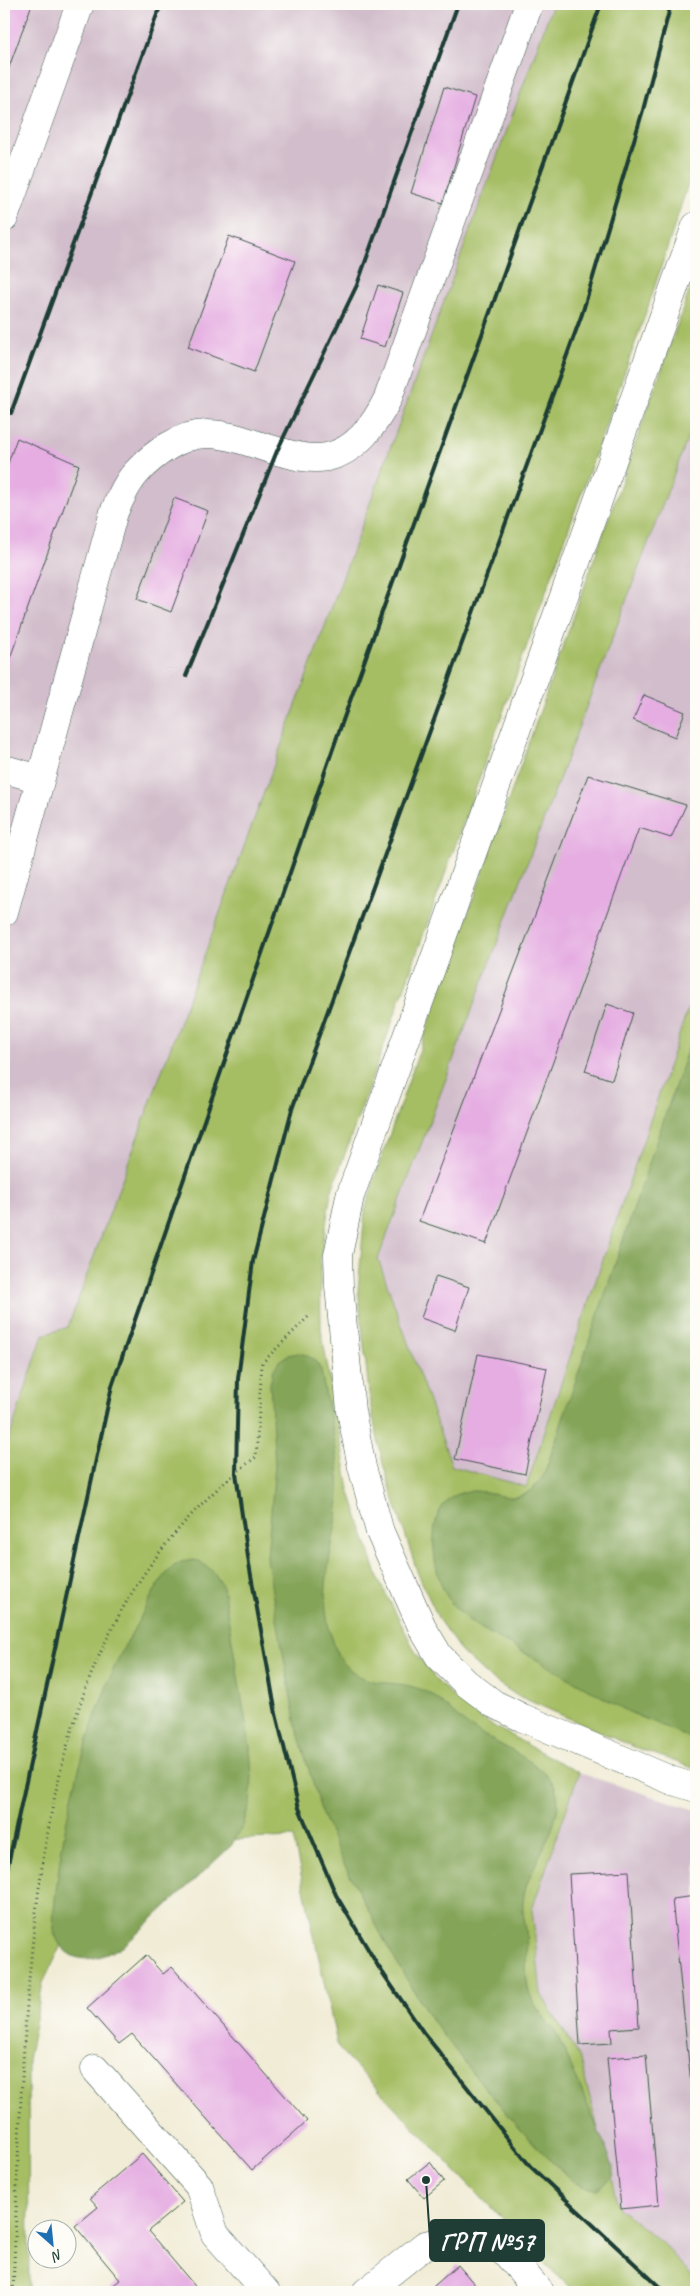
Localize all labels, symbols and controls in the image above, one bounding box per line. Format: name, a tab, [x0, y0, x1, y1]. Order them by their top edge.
north arrow	[28, 2218, 78, 2268]
callout: ГРП №57	[430, 2220, 544, 2261]
text: ГРП №57	[440, 2225, 536, 2258]
text: N	[48, 2246, 65, 2266]

